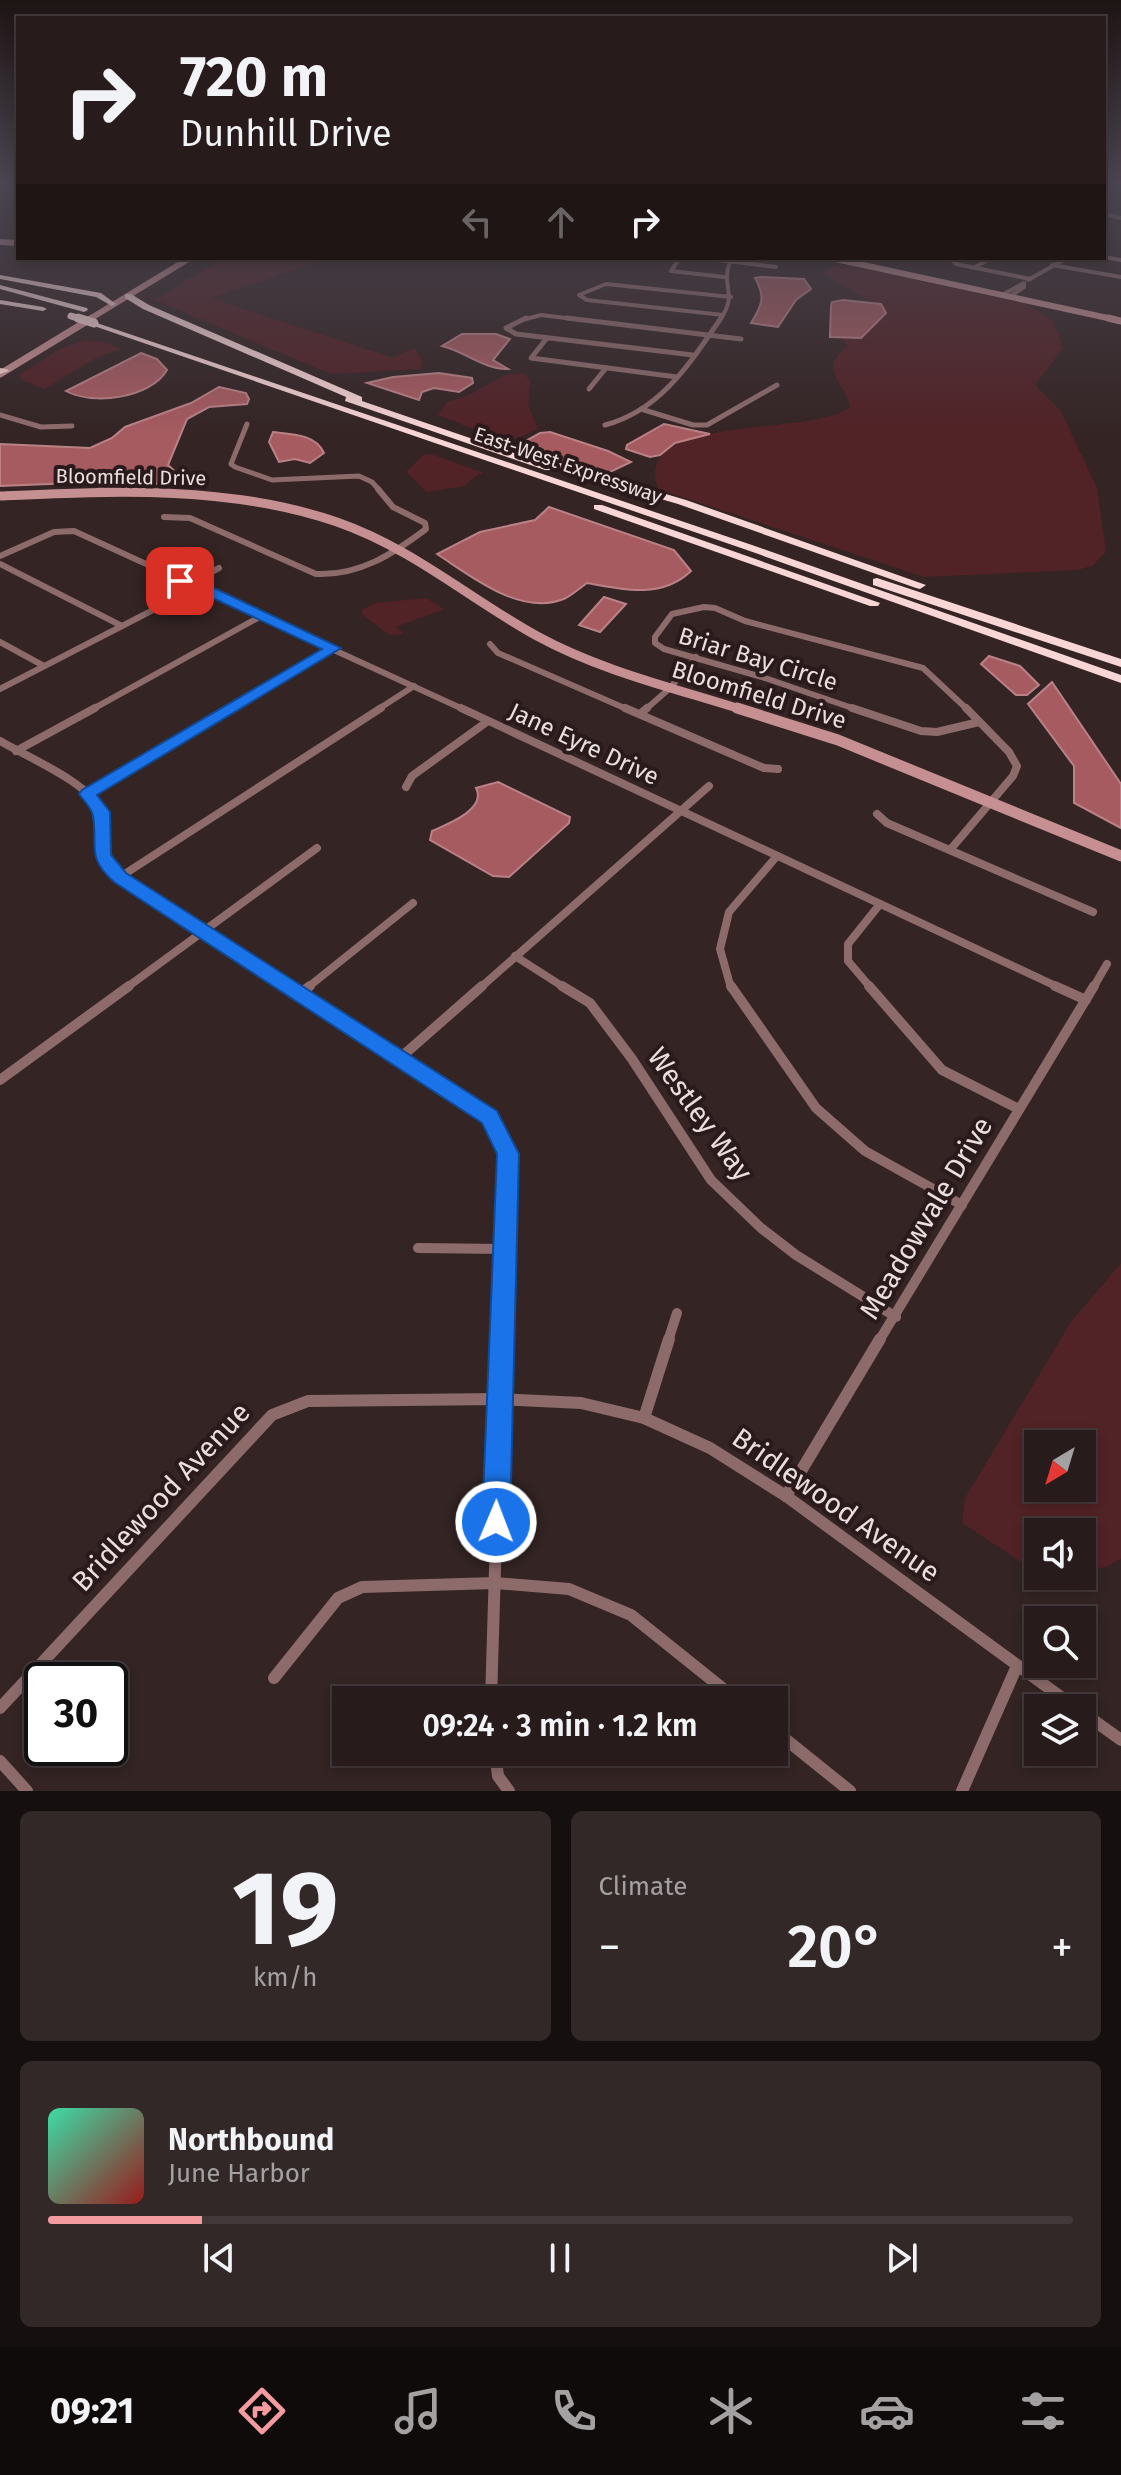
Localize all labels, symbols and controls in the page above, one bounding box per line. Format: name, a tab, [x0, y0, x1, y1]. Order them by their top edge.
text: 720 m	[180, 44, 328, 111]
icon: right	[48, 48, 152, 152]
text: Dunhill Drive	[180, 112, 392, 156]
icon: left	[455, 200, 499, 244]
icon: ahead	[539, 200, 583, 244]
icon: right	[623, 200, 667, 244]
street label: East-West Expressway	[471, 422, 665, 508]
street label: Bloomfield Drive	[55, 464, 207, 490]
pin	[146, 547, 214, 615]
icon: arrive	[158, 559, 202, 603]
street label: Briar Bay Circle	[675, 621, 841, 697]
street label: Bloomfield Drive	[668, 655, 850, 735]
street label: Jane Eyre Drive	[505, 697, 663, 791]
street label: Westley Way	[641, 1041, 759, 1187]
street label: Meadowvale Drive	[853, 1111, 999, 1325]
street label: Bridlewood Avenue	[65, 1396, 257, 1598]
street label: Bridlewood Avenue	[726, 1421, 946, 1589]
north arrow	[1024, 1430, 1096, 1502]
map controls	[1024, 1430, 1096, 1766]
position arrow	[454, 1480, 538, 1564]
button: sound	[1024, 1518, 1096, 1590]
button: search	[1024, 1606, 1096, 1678]
speed limit sign: 30	[24, 1662, 128, 1766]
button: layers	[1024, 1694, 1096, 1766]
text: 09:24 · 3 min · 1.2 km	[422, 1708, 698, 1744]
text: 19	[232, 1847, 339, 1972]
text: Climate	[599, 1871, 687, 1902]
text: 20°	[787, 1911, 884, 1983]
text: −	[599, 1921, 621, 1974]
text: +	[1051, 1921, 1073, 1974]
text: km/h	[253, 1962, 317, 1993]
text: Northbound	[168, 2122, 334, 2158]
text: June Harbor	[168, 2158, 310, 2189]
icon: previous	[197, 2236, 241, 2280]
icon: pause	[538, 2236, 582, 2280]
icon: next	[880, 2236, 924, 2280]
icon: directions	[234, 2383, 290, 2439]
icon: music	[390, 2383, 446, 2439]
icon: phone	[546, 2383, 602, 2439]
icon: climate	[703, 2383, 759, 2439]
icon: car	[859, 2383, 915, 2439]
icon: filters	[1015, 2383, 1071, 2439]
text: 09:21	[50, 2389, 134, 2433]

